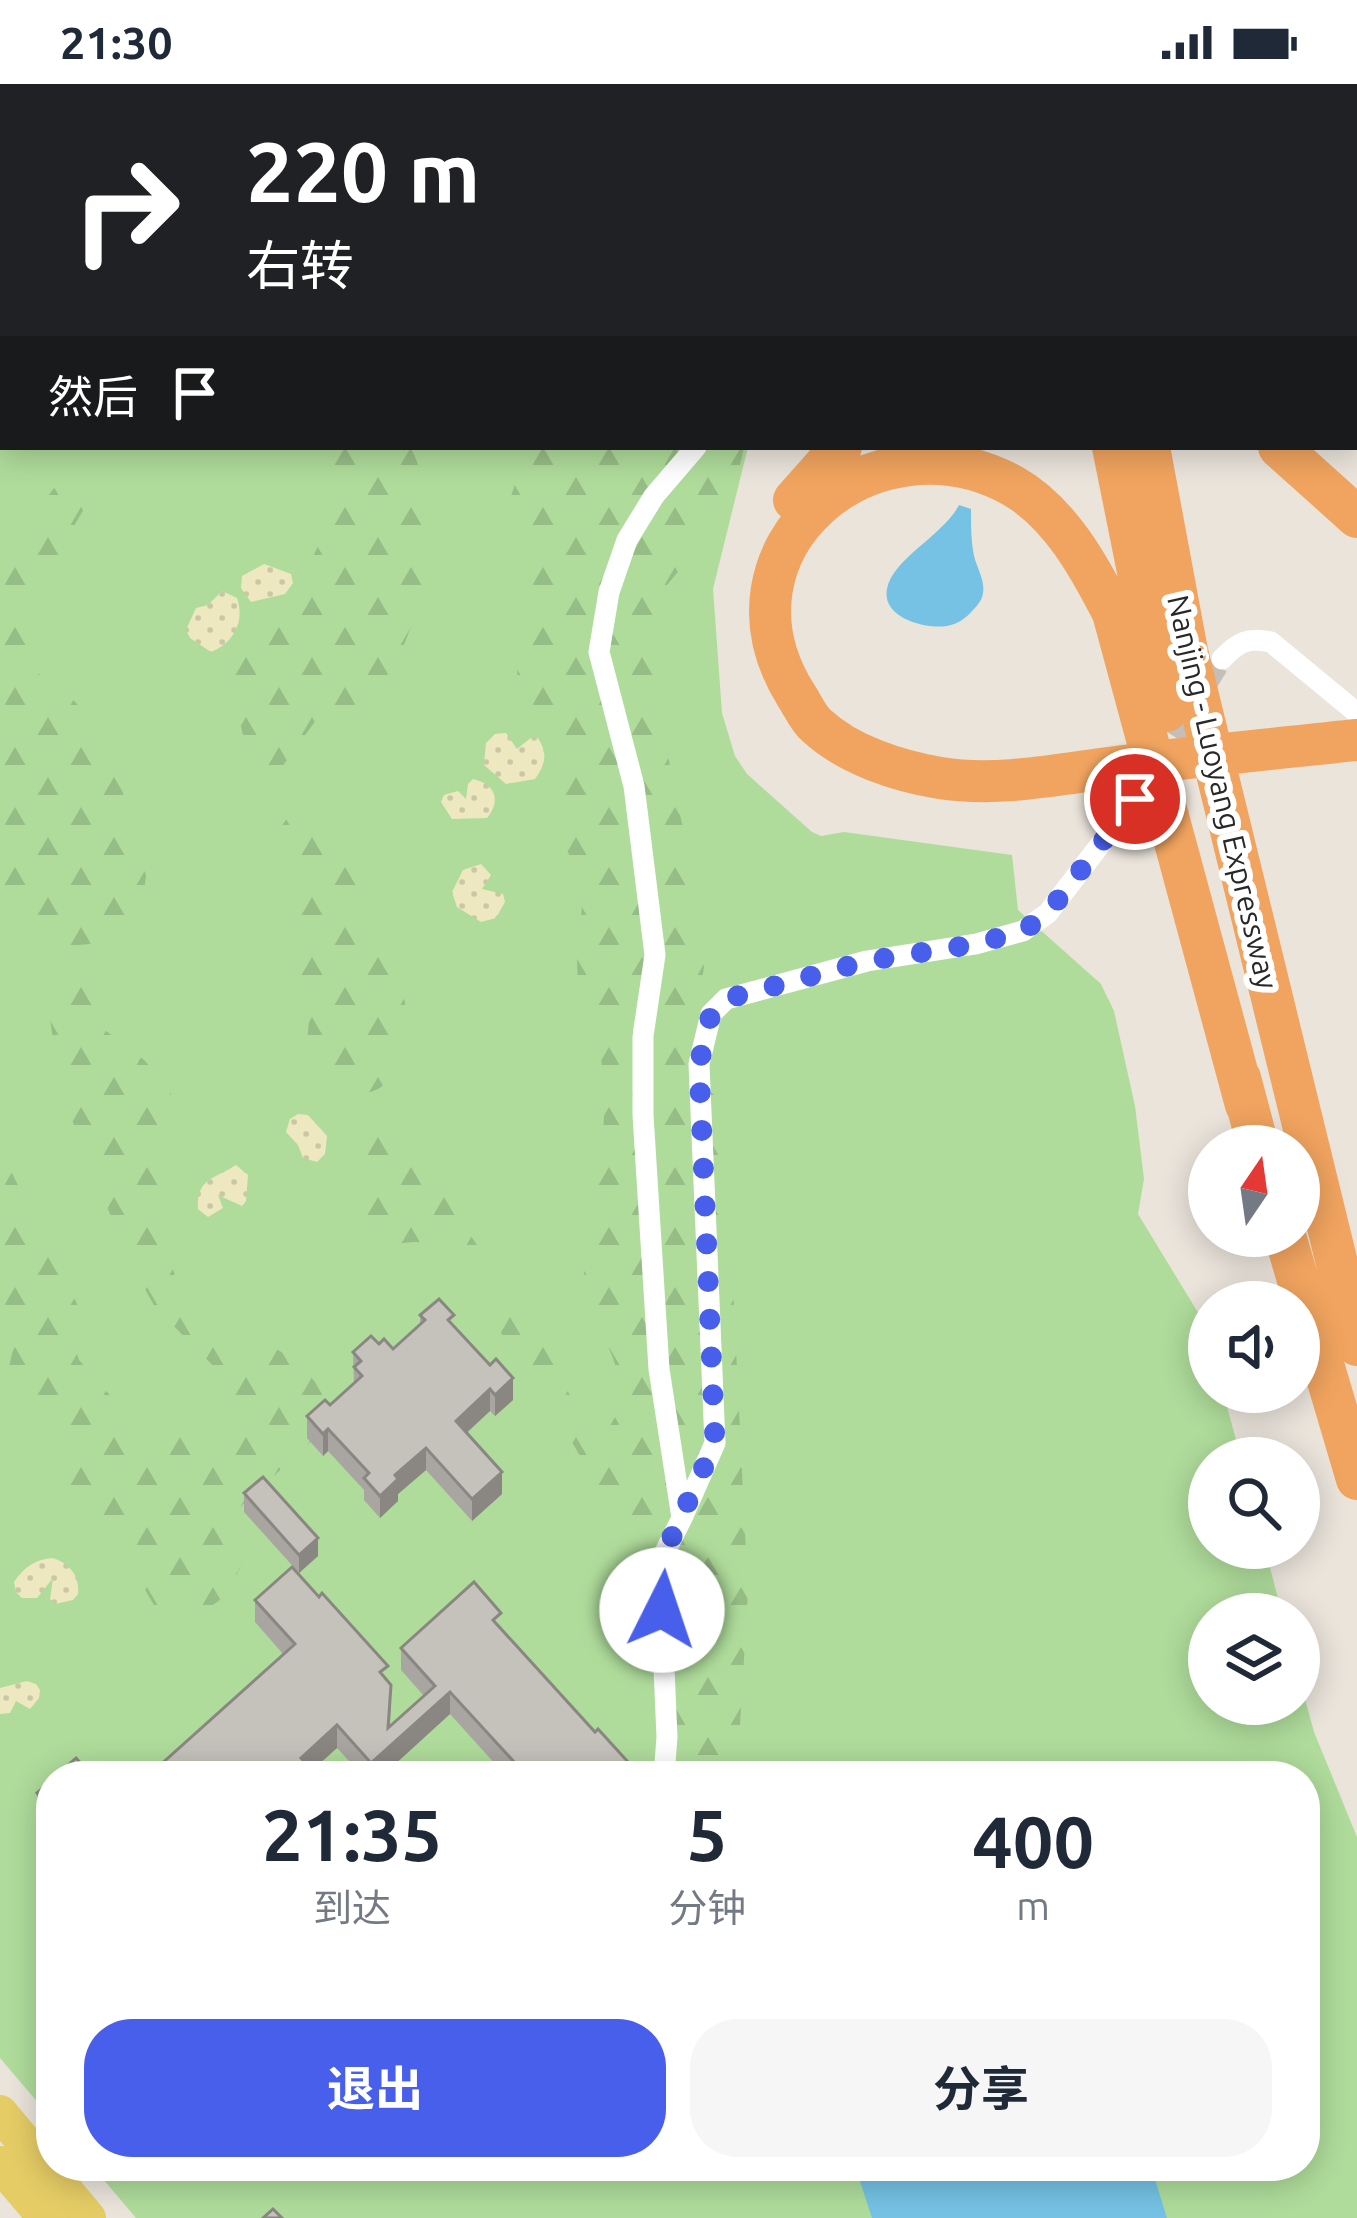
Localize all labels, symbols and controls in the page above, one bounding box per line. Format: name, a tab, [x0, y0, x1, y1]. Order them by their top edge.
text: 21:30	[60, 17, 173, 68]
text: 220 m	[246, 124, 480, 218]
icon: right	[48, 132, 204, 288]
text: 右转	[246, 235, 354, 295]
icon: arrive	[162, 360, 228, 426]
text: 然后	[48, 371, 138, 422]
street label: Nanjing - Luoyang Expressway	[1161, 592, 1285, 992]
pin	[1084, 748, 1186, 850]
icon: arrive	[1102, 766, 1168, 832]
north arrow	[1188, 1125, 1320, 1257]
map controls	[1188, 1125, 1320, 1725]
button: sound	[1188, 1281, 1320, 1413]
button: search	[1188, 1437, 1320, 1569]
position arrow	[599, 1547, 725, 1673]
button: layers	[1188, 1593, 1320, 1725]
text: 21:35	[262, 1794, 442, 1875]
text: 5	[687, 1794, 727, 1875]
text: 400	[972, 1801, 1094, 1882]
text: m	[1016, 1884, 1050, 1927]
text: 到达	[313, 1886, 391, 1929]
text: 分钟	[668, 1886, 746, 1929]
button: 退出	[84, 2019, 666, 2157]
button: 分享	[690, 2019, 1272, 2157]

